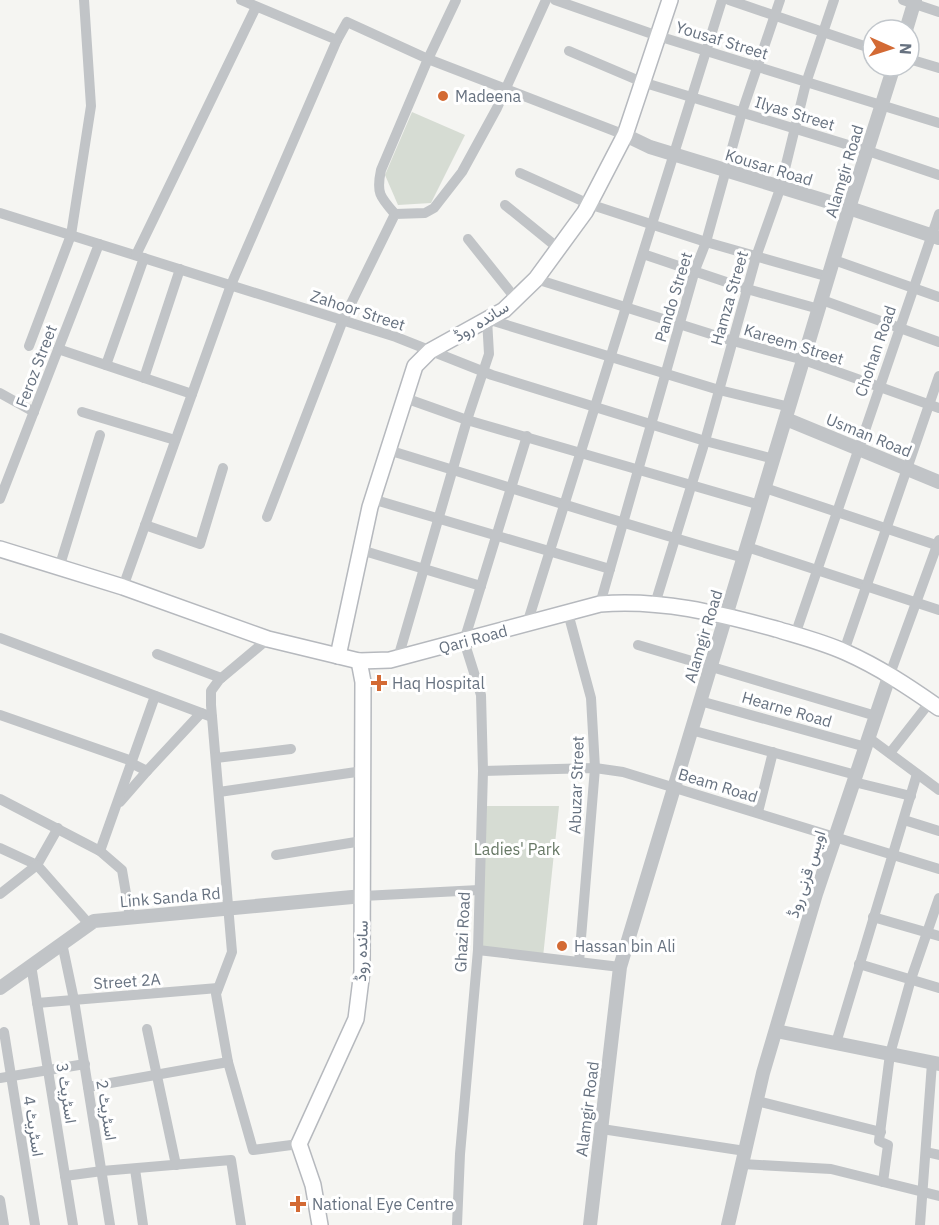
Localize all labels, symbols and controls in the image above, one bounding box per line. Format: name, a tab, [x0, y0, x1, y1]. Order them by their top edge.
street label: Yousaf Street	[673, 16, 771, 64]
north arrow	[861, 18, 921, 78]
text: N	[896, 42, 916, 55]
place label: Madeena	[455, 86, 521, 106]
marker: Madeena	[436, 89, 450, 103]
street label: Ilyas Street	[753, 91, 837, 135]
street label: Alamgir Road	[820, 122, 868, 220]
street label: Kousar Road	[723, 144, 815, 190]
street label: Hamza Street	[706, 248, 752, 348]
street label: Pando Street	[650, 250, 696, 344]
street label: Zahoor Street	[308, 285, 408, 335]
street label: ساندہ روڈ	[450, 296, 513, 347]
street label: Chohan Road	[850, 303, 900, 399]
street label: Kareem Street	[742, 319, 846, 369]
street label: Feroz Street	[11, 322, 61, 410]
street label: Usman Road	[823, 409, 915, 461]
street label: Alamgir Road	[679, 587, 727, 685]
street label: Qari Road	[436, 620, 510, 658]
place label: Haq Hospital	[392, 673, 485, 693]
marker: Haq Hospital	[370, 674, 388, 692]
street label: Hearne Road	[740, 687, 834, 731]
street label: Abuzar Street	[564, 736, 588, 834]
street label: Beam Road	[676, 763, 760, 807]
street label: اویس قرنی روڈ	[783, 828, 830, 920]
park label: Ladies' Park	[474, 839, 561, 859]
street label: Link Sanda Rd	[119, 883, 221, 911]
street label: Ghazi Road	[450, 891, 474, 973]
street label: ساندہ روڈ	[350, 920, 373, 982]
place label: Hassan bin Ali	[574, 936, 676, 956]
marker: Hassan bin Ali	[555, 939, 569, 953]
street label: Street 2A	[93, 969, 161, 993]
street label: Alamgir Road	[571, 1060, 603, 1158]
street label: اسٹریٹ 3	[51, 1061, 82, 1125]
street label: اسٹریٹ 2	[91, 1078, 122, 1142]
street label: اسٹریٹ 4	[18, 1094, 49, 1158]
place label: National Eye Centre	[312, 1194, 454, 1214]
marker: National Eye Centre	[289, 1195, 307, 1213]

